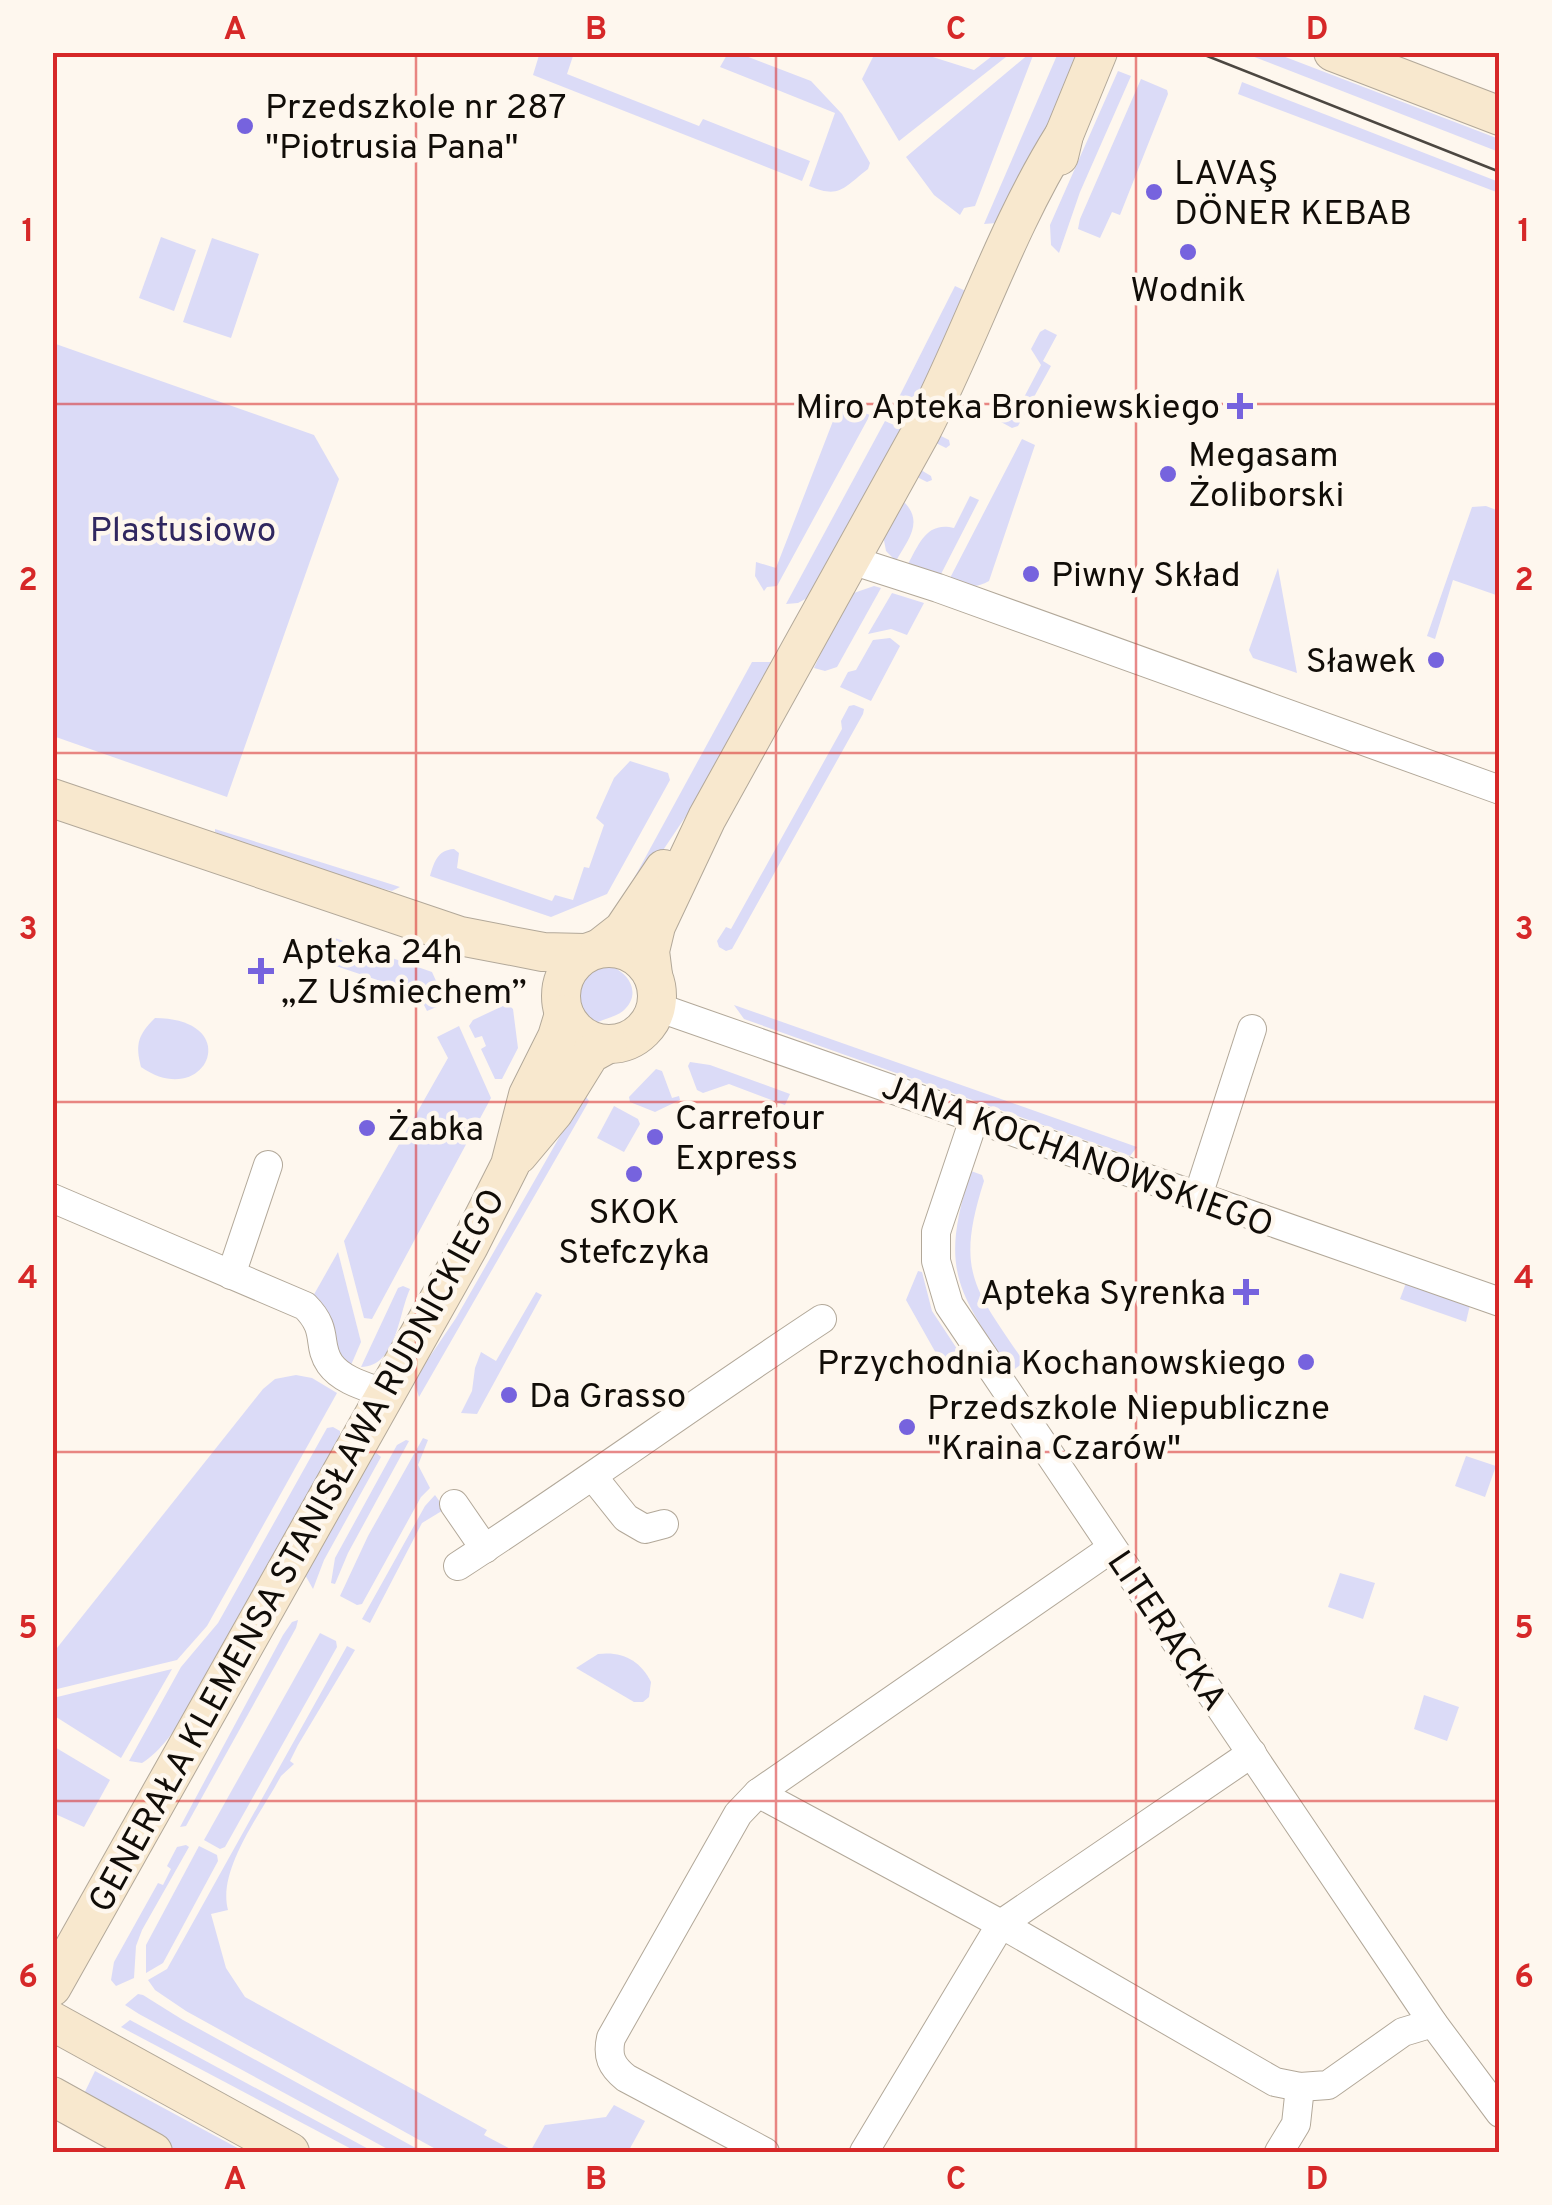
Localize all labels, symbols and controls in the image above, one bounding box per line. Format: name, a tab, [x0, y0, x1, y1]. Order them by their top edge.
text: A	[224, 11, 246, 51]
text: B	[585, 11, 607, 51]
text: C	[946, 11, 966, 51]
text: D	[1306, 11, 1328, 51]
place label: Przedszkole nr 287 "Piotrusia Pana"	[265, 87, 567, 171]
marker: Przedszkole nr 287 "Piotrusia Pana"	[234, 115, 256, 137]
place label: LAVAŞ DÖNER KEBAB	[1174, 153, 1412, 237]
marker: LAVAŞ DÖNER KEBAB	[1143, 181, 1165, 203]
text: 1	[22, 213, 34, 253]
text: 1	[1518, 213, 1530, 253]
marker: Wodnik	[1177, 241, 1199, 263]
place label: Wodnik	[1130, 270, 1246, 314]
place label: Miro Apteka Broniewskiego	[795, 387, 1220, 431]
marker: Miro Apteka Broniewskiego	[1229, 395, 1251, 417]
place label: Megasam Żoliborski	[1188, 435, 1344, 519]
marker: Megasam Żoliborski	[1157, 463, 1179, 485]
park label: Plastusiowo	[90, 510, 276, 554]
place label: Piwny Skład	[1051, 555, 1241, 599]
text: 2	[18, 562, 38, 602]
text: 2	[1514, 562, 1534, 602]
marker: Piwny Skład	[1020, 563, 1042, 585]
place label: Sławek	[1306, 641, 1416, 685]
marker: Sławek	[1425, 649, 1447, 671]
text: 3	[18, 911, 38, 951]
text: 3	[1514, 911, 1534, 951]
place label: Apteka 24h „Z Uśmiechem”	[281, 932, 527, 1016]
marker: Apteka 24h „Z Uśmiechem”	[250, 960, 272, 982]
street label: JANA KOCHANOWSKIEGO	[875, 1066, 1279, 1249]
place label: Carrefour Express	[675, 1098, 825, 1182]
place label: Żabka	[387, 1109, 484, 1153]
marker: Żabka	[356, 1117, 378, 1139]
marker: Carrefour Express	[644, 1126, 666, 1148]
marker: SKOK Stefczyka	[623, 1163, 645, 1185]
street label: GENERAŁA KLEMENSA STANISŁAWA RUDNICKIEGO	[80, 1182, 517, 1921]
place label: SKOK Stefczyka	[558, 1192, 710, 1276]
text: 4	[18, 1260, 38, 1300]
text: 4	[1514, 1260, 1534, 1300]
place label: Apteka Syrenka	[980, 1273, 1226, 1317]
marker: Apteka Syrenka	[1235, 1281, 1257, 1303]
place label: Przychodnia Kochanowskiego	[817, 1343, 1286, 1387]
marker: Przychodnia Kochanowskiego	[1295, 1351, 1317, 1373]
place label: Da Grasso	[529, 1376, 686, 1420]
marker: Da Grasso	[498, 1384, 520, 1406]
place label: Przedszkole Niepubliczne "Kraina Czarów"	[927, 1388, 1330, 1472]
marker: Przedszkole Niepubliczne "Kraina Czarów"	[896, 1416, 918, 1438]
street label: LITERACKA	[1096, 1543, 1235, 1720]
text: 5	[18, 1610, 38, 1650]
text: 5	[1514, 1610, 1534, 1650]
text: 6	[18, 1959, 38, 1999]
text: 6	[1514, 1959, 1534, 1999]
text: A	[224, 2161, 246, 2201]
text: B	[585, 2161, 607, 2201]
text: C	[946, 2161, 966, 2201]
text: D	[1306, 2161, 1328, 2201]

